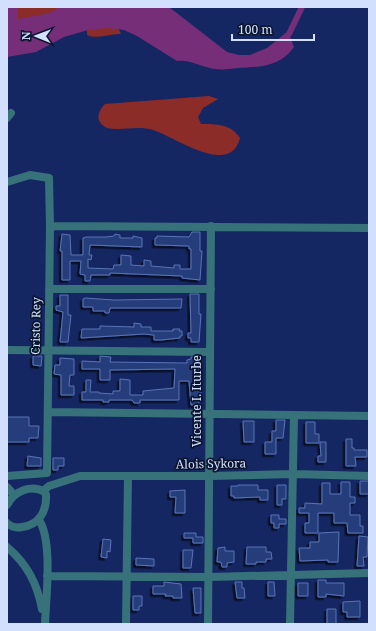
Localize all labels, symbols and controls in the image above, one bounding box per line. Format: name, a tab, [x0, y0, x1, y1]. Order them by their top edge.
north arrow	[16, 16, 56, 56]
scale bar	[232, 16, 314, 42]
text: 100 m	[238, 21, 273, 38]
text: N	[18, 31, 33, 40]
street label: Cristo Rey	[26, 297, 45, 355]
street label: Vicente I. Iturbe	[188, 355, 205, 447]
street label: Alois Sykora	[176, 454, 247, 473]

